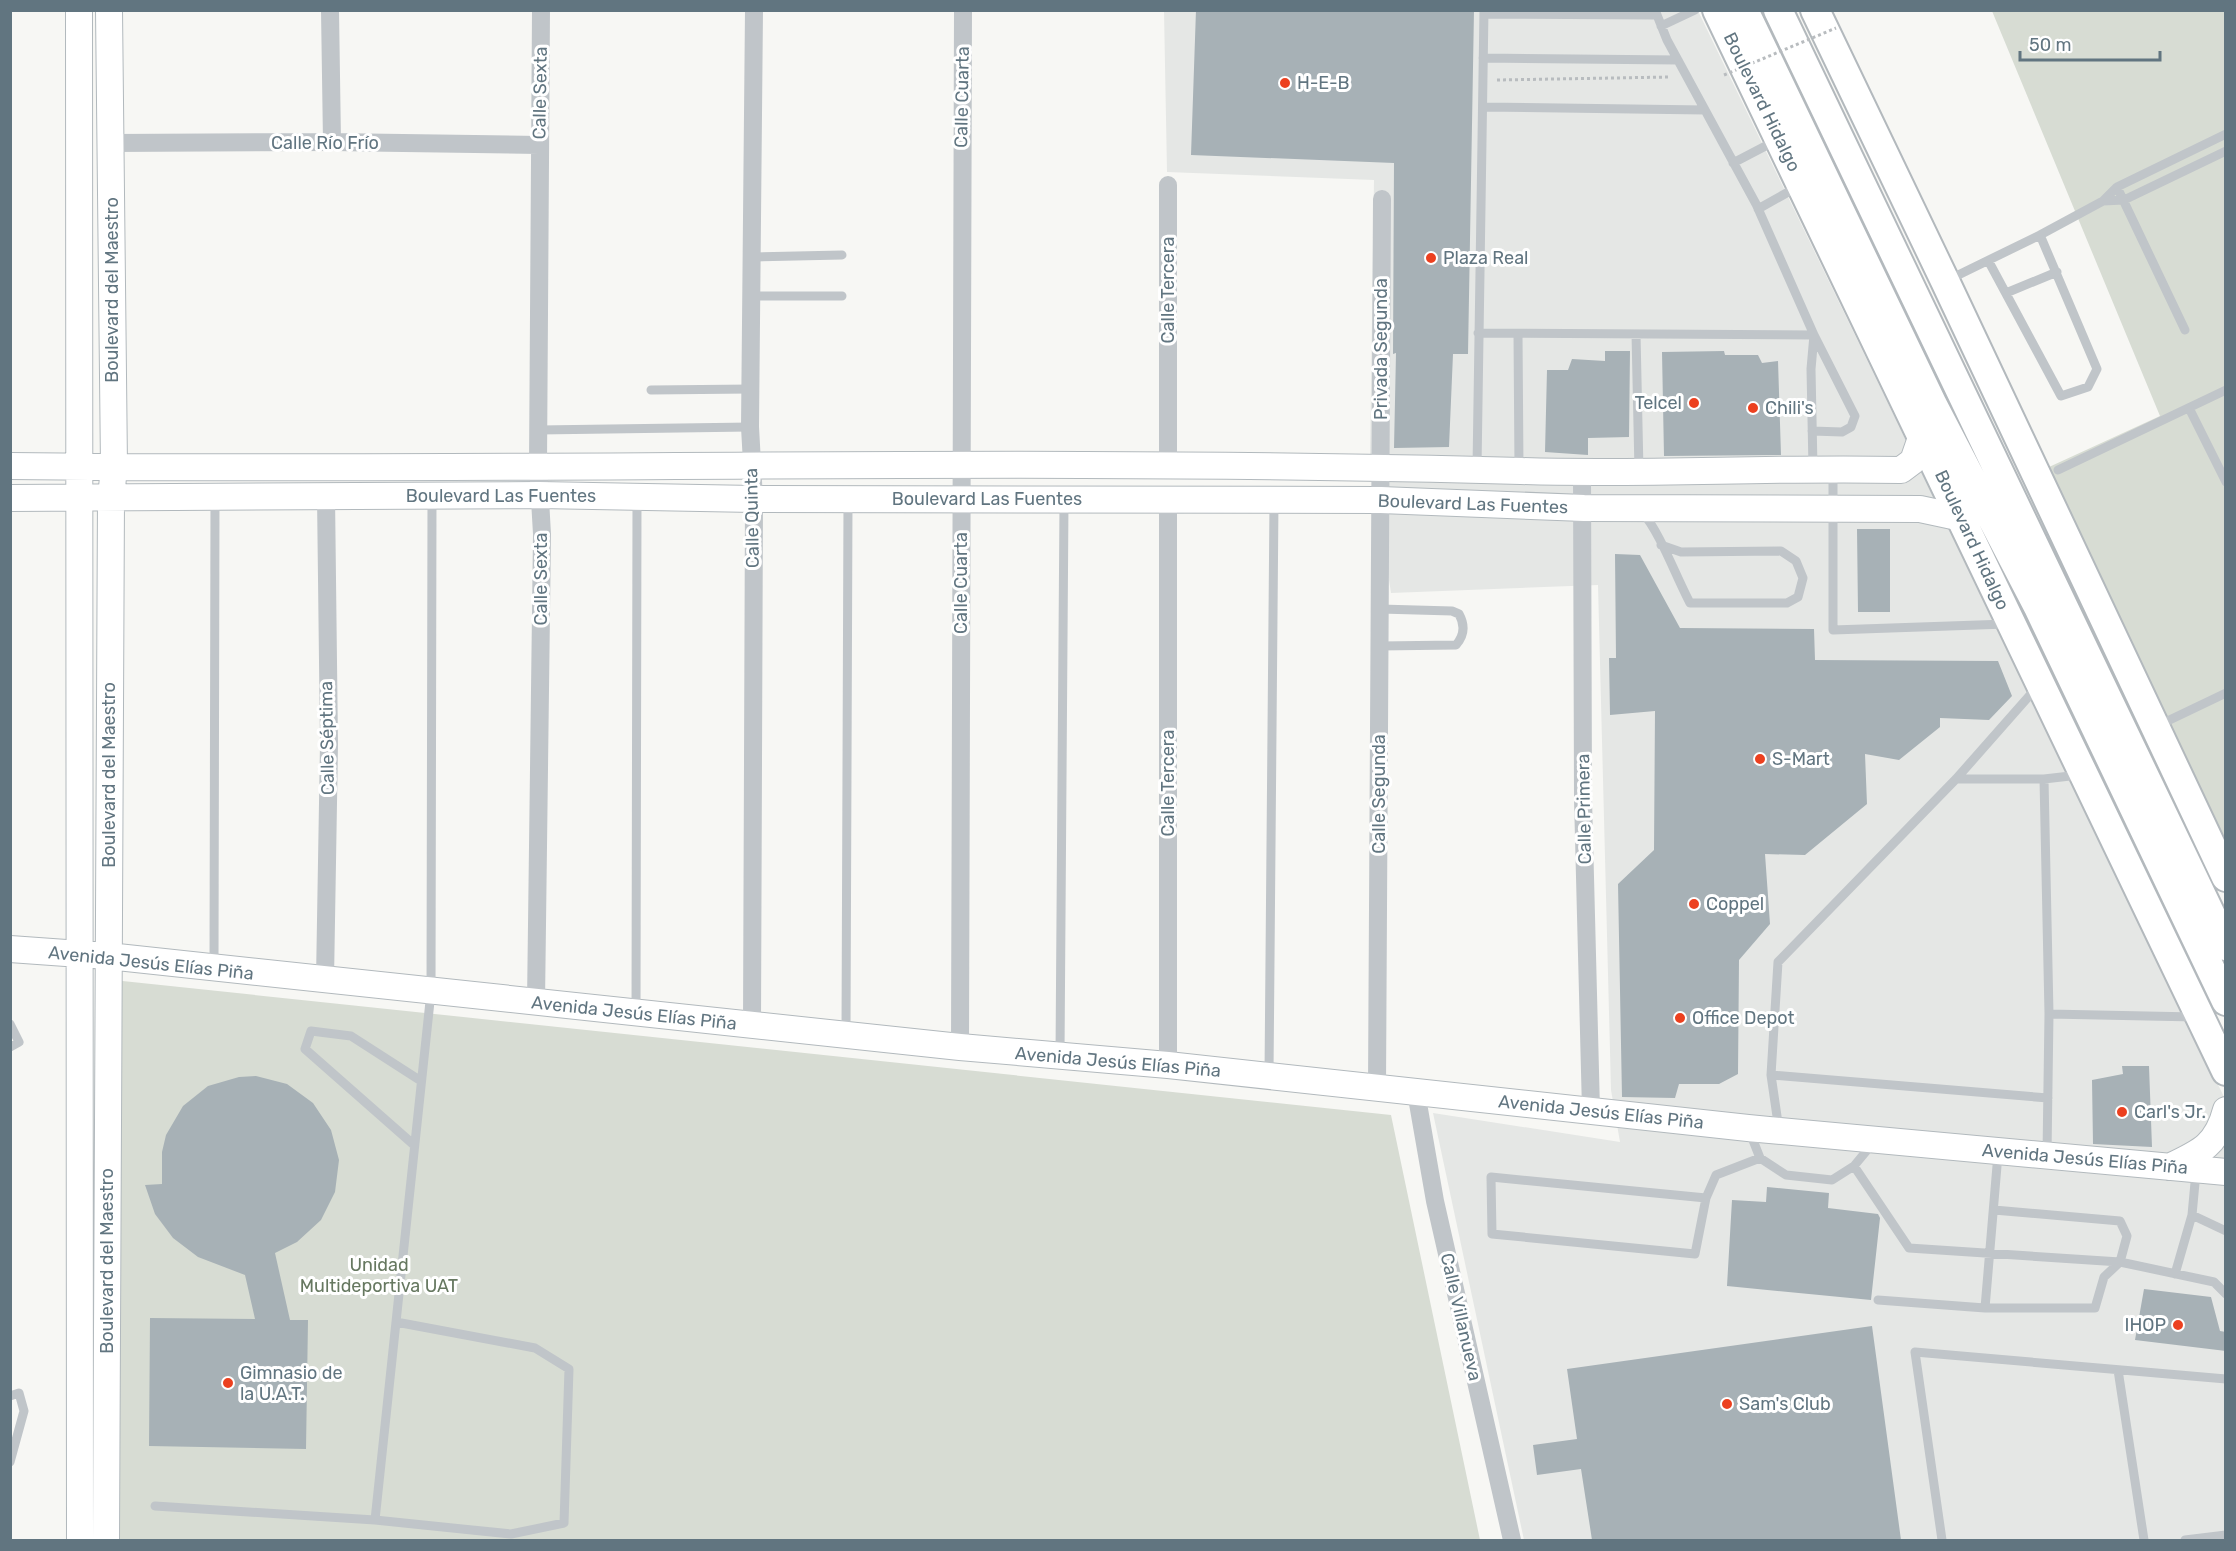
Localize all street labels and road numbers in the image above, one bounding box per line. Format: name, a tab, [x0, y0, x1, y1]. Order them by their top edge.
street label: Boulevard Hidalgo	[1719, 29, 1805, 175]
street label: Calle Sexta	[528, 46, 552, 140]
street label: Calle Cuarta	[950, 46, 974, 148]
street label: Calle Río Frío	[271, 132, 379, 154]
street label: Boulevard del Maestro	[101, 197, 123, 383]
street label: Calle Tercera	[1157, 237, 1179, 343]
street label: Privada Segunda	[1370, 278, 1392, 420]
street label: Boulevard Hidalgo	[1930, 466, 2014, 614]
street label: Calle Quinta	[740, 468, 764, 568]
street label: Boulevard Las Fuentes	[406, 485, 596, 507]
street label: Boulevard Las Fuentes	[892, 488, 1082, 510]
street label: Boulevard Las Fuentes	[1377, 490, 1569, 518]
street label: Calle Cuarta	[950, 532, 972, 634]
street label: Calle Sexta	[530, 533, 552, 625]
street label: Calle Séptima	[315, 681, 339, 795]
street label: Boulevard del Maestro	[98, 682, 120, 868]
street label: Calle Tercera	[1157, 730, 1179, 836]
street label: Calle Segunda	[1368, 734, 1390, 854]
street label: Calle Primera	[1572, 754, 1596, 864]
street label: Avenida Jesús Elías Piña	[47, 941, 255, 985]
street label: Avenida Jesús Elías Piña	[530, 991, 738, 1035]
street label: Avenida Jesús Elías Piña	[1014, 1042, 1222, 1082]
street label: Avenida Jesús Elías Piña	[1497, 1090, 1705, 1134]
street label: Avenida Jesús Elías Piña	[1981, 1139, 2189, 1179]
street label: Boulevard del Maestro	[96, 1168, 118, 1354]
street label: Calle Villanueva	[1436, 1251, 1486, 1383]

